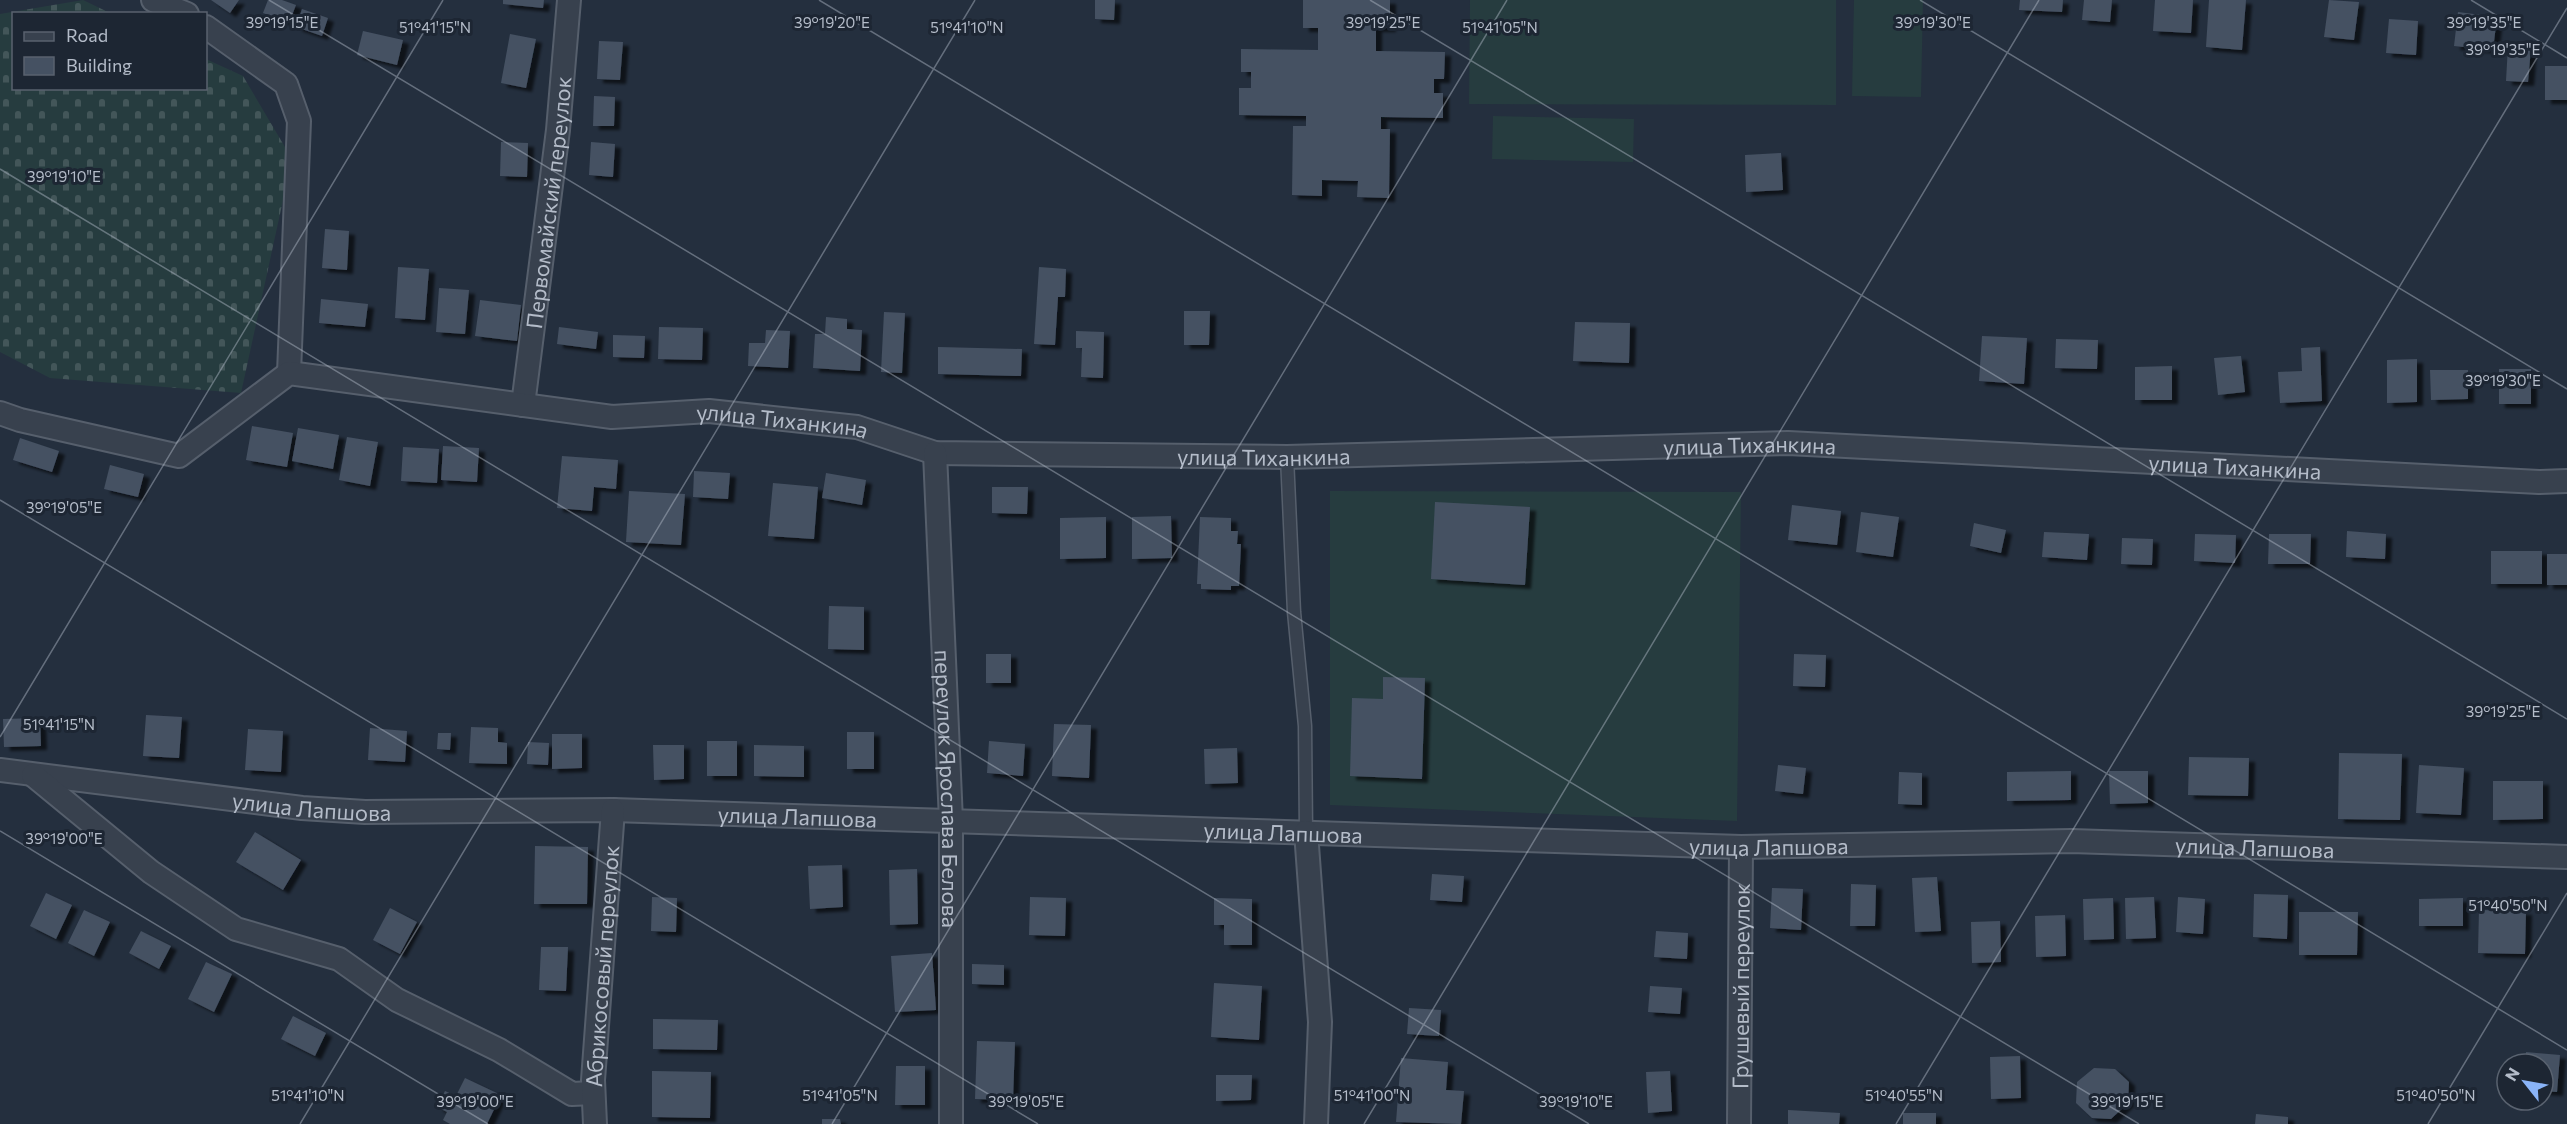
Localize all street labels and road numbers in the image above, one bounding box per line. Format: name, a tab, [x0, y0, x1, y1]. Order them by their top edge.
street label: Первомайский переулок	[519, 75, 576, 330]
street label: улица Тиханкина	[695, 397, 872, 443]
street label: улица Тиханкина	[1663, 430, 1837, 460]
street label: улица Тиханкина	[1177, 442, 1351, 471]
street label: улица Тиханкина	[2148, 448, 2322, 484]
street label: переулок Ярослава Белова	[930, 649, 965, 928]
street label: улица Лапшова	[231, 786, 391, 826]
street label: улица Лапшова	[717, 800, 878, 832]
street label: улица Лапшова	[1203, 816, 1363, 848]
street label: улица Лапшова	[2175, 831, 2335, 863]
street label: улица Лапшова	[1689, 832, 1849, 861]
street label: Абрикосовый переулок	[579, 844, 624, 1088]
street label: Грушевый переулок	[1726, 883, 1754, 1089]

